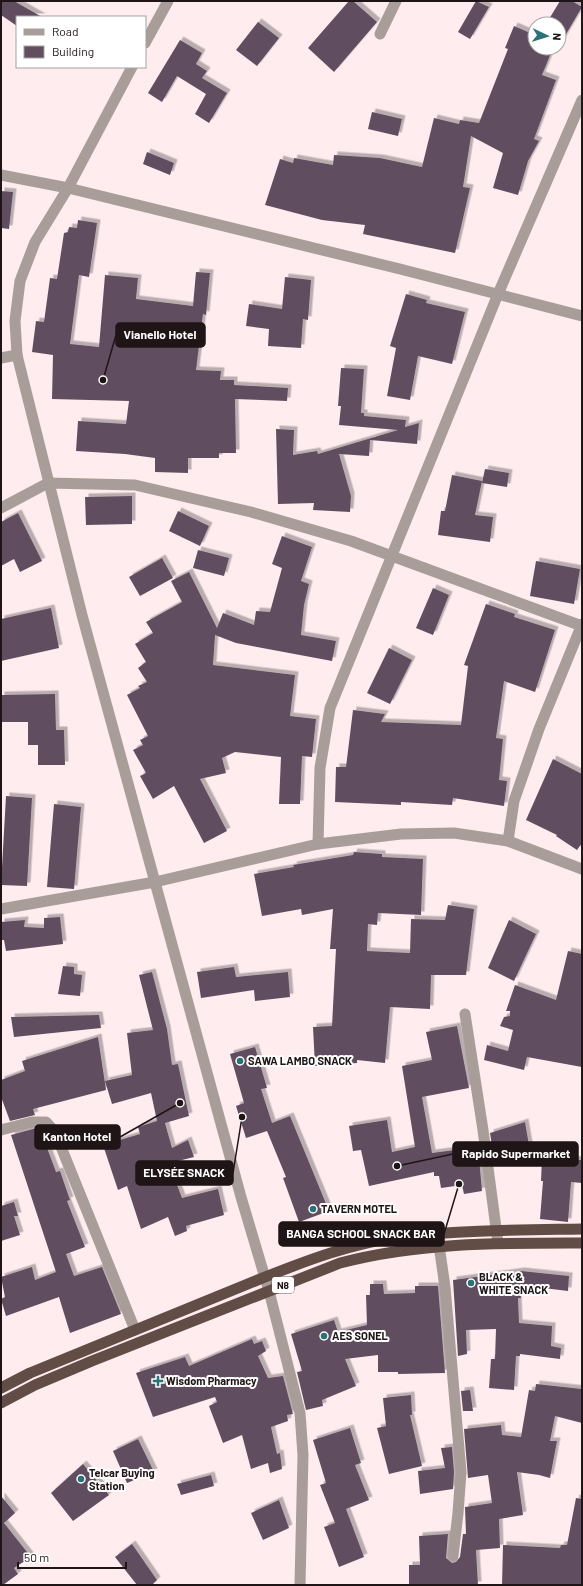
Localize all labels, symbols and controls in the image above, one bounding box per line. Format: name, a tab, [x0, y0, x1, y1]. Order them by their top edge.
legend	[16, 16, 146, 68]
north arrow	[527, 16, 567, 56]
text: Road	[52, 24, 79, 38]
text: N	[551, 33, 564, 41]
text: Building	[52, 44, 94, 58]
callout: Vianello Hotel	[116, 323, 205, 347]
text: Vianello Hotel	[124, 327, 197, 341]
place label: SAWA LAMBO SNACK	[248, 1054, 352, 1067]
marker: SAWA LAMBO SNACK	[235, 1056, 245, 1066]
callout: Kanton Hotel	[35, 1125, 120, 1149]
text: Kanton Hotel	[43, 1129, 111, 1143]
callout: Rapido Supermarket	[453, 1142, 578, 1166]
text: Rapido Supermarket	[462, 1146, 571, 1160]
callout: ELYSÉE SNACK	[136, 1161, 233, 1185]
text: ELYSÉE SNACK	[143, 1165, 225, 1179]
place label: TAVERN MOTEL	[321, 1202, 397, 1215]
marker: TAVERN MOTEL	[308, 1204, 318, 1214]
callout: BANGA SCHOOL SNACK BAR	[279, 1222, 444, 1246]
text: BANGA SCHOOL SNACK BAR	[286, 1226, 436, 1240]
place label: BLACK & WHITE SNACK	[479, 1270, 548, 1296]
road number: N8	[272, 1277, 294, 1293]
marker: BLACK & WHITE SNACK	[466, 1278, 476, 1288]
place label: AES SONEL	[332, 1329, 388, 1342]
marker: AES SONEL	[319, 1331, 329, 1341]
place label: Wisdom Pharmacy	[166, 1374, 257, 1387]
marker: Wisdom Pharmacy	[153, 1376, 163, 1386]
place label: Telcar Buying Station	[89, 1466, 155, 1492]
marker: Telcar Buying Station	[76, 1474, 86, 1484]
scale bar	[18, 1544, 126, 1570]
text: 50 m	[24, 1550, 49, 1564]

